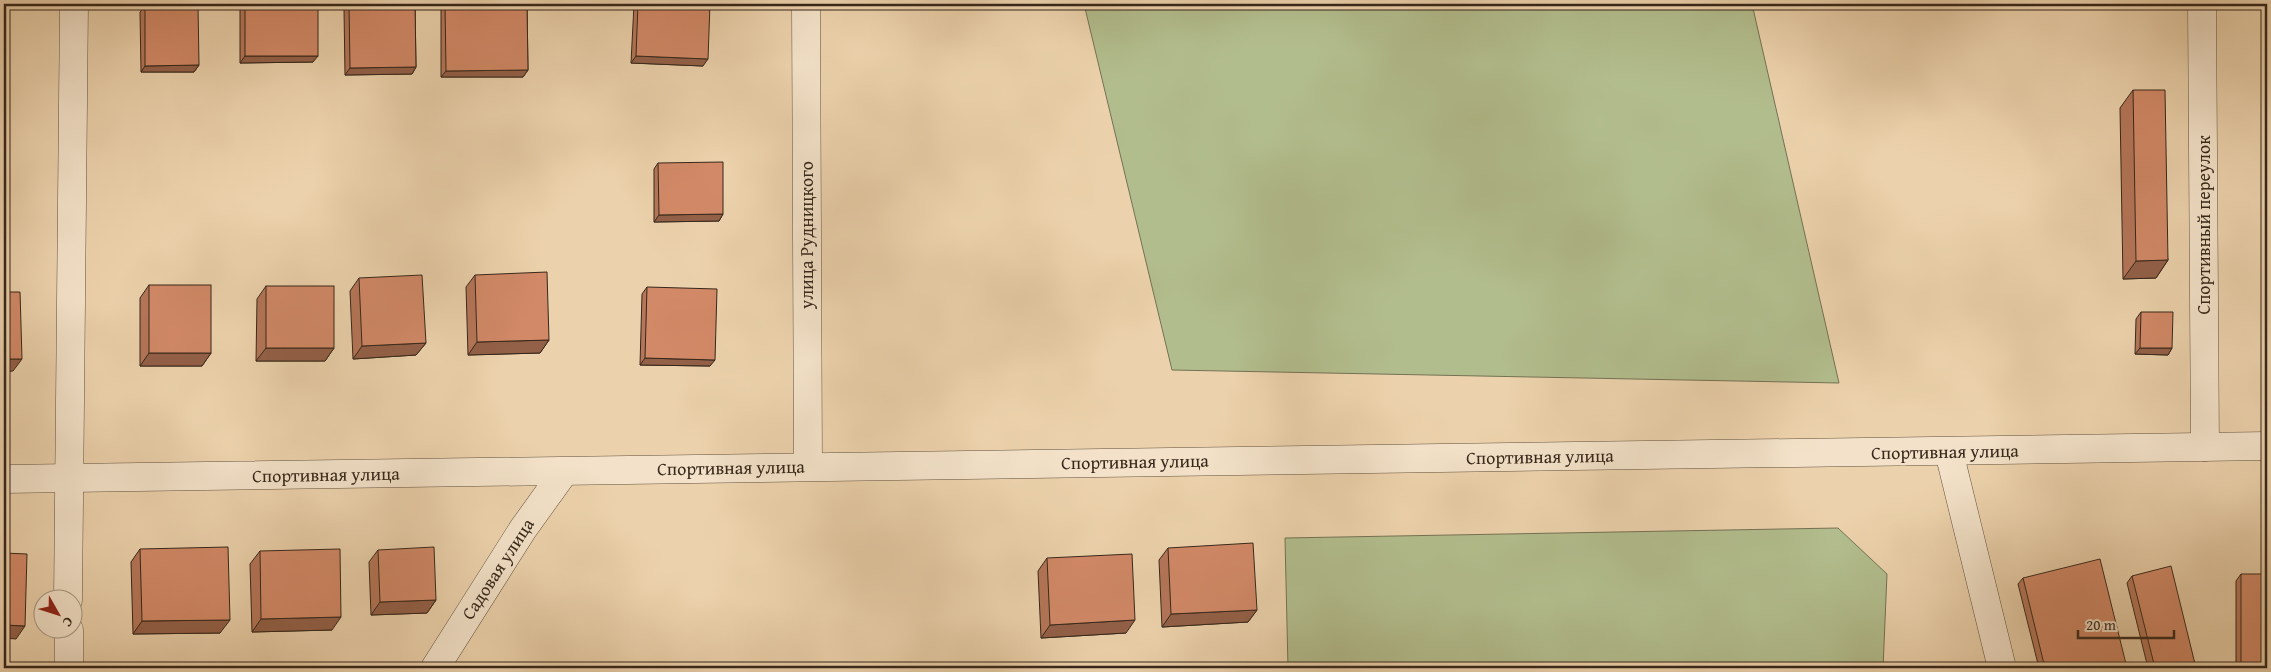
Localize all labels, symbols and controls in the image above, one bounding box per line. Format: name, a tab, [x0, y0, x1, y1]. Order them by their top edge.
street label: Спортивный переулок	[2190, 135, 2217, 315]
street label: улица Рудницкого	[793, 161, 820, 310]
street label: Спортивная улица	[1871, 437, 2019, 466]
street label: Спортивная улица	[1466, 442, 1614, 471]
street label: Спортивная улица	[1061, 447, 1209, 476]
street label: Спортивная улица	[657, 453, 805, 482]
street label: Спортивная улица	[252, 460, 400, 489]
street label: Садовая улица	[455, 512, 541, 625]
north arrow	[32, 590, 82, 640]
scale bar	[2078, 607, 2175, 639]
text: С	[58, 613, 78, 632]
text: 20 m	[2086, 614, 2117, 635]

